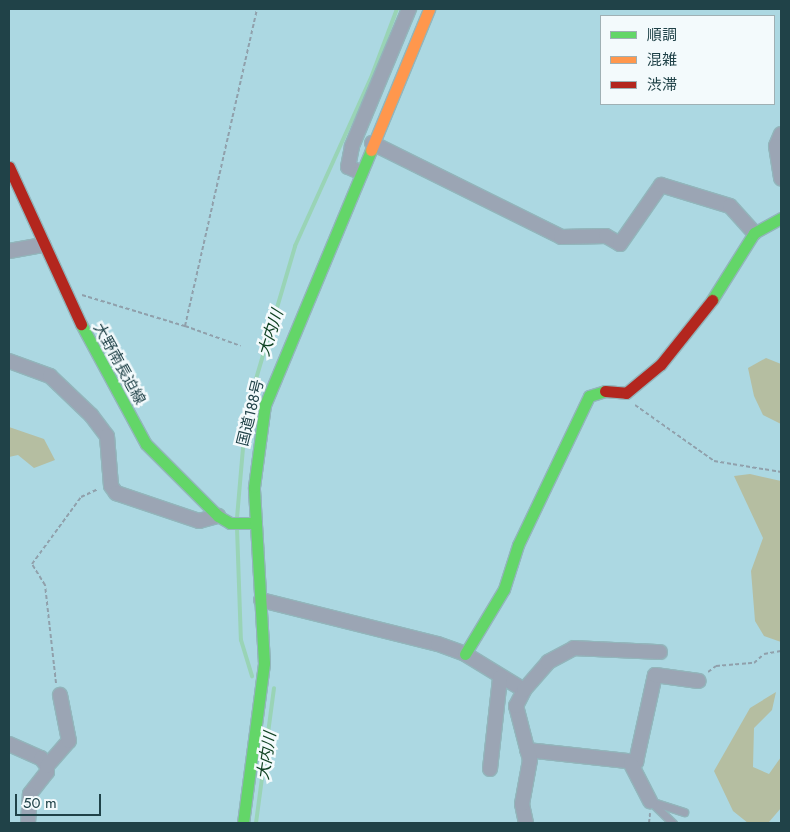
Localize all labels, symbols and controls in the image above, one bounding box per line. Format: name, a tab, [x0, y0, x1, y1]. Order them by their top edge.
legend	[600, 15, 775, 105]
text: 順調	[647, 24, 677, 46]
text: 混雑	[647, 49, 677, 71]
text: 渋滞	[647, 74, 677, 96]
water label: 大内川	[254, 307, 288, 359]
street label: 大野南長迫線	[89, 320, 149, 408]
street label: 国道188号	[234, 378, 268, 448]
water label: 大内川	[254, 731, 280, 781]
scale bar	[18, 784, 104, 816]
text: 50 m	[23, 792, 57, 814]

